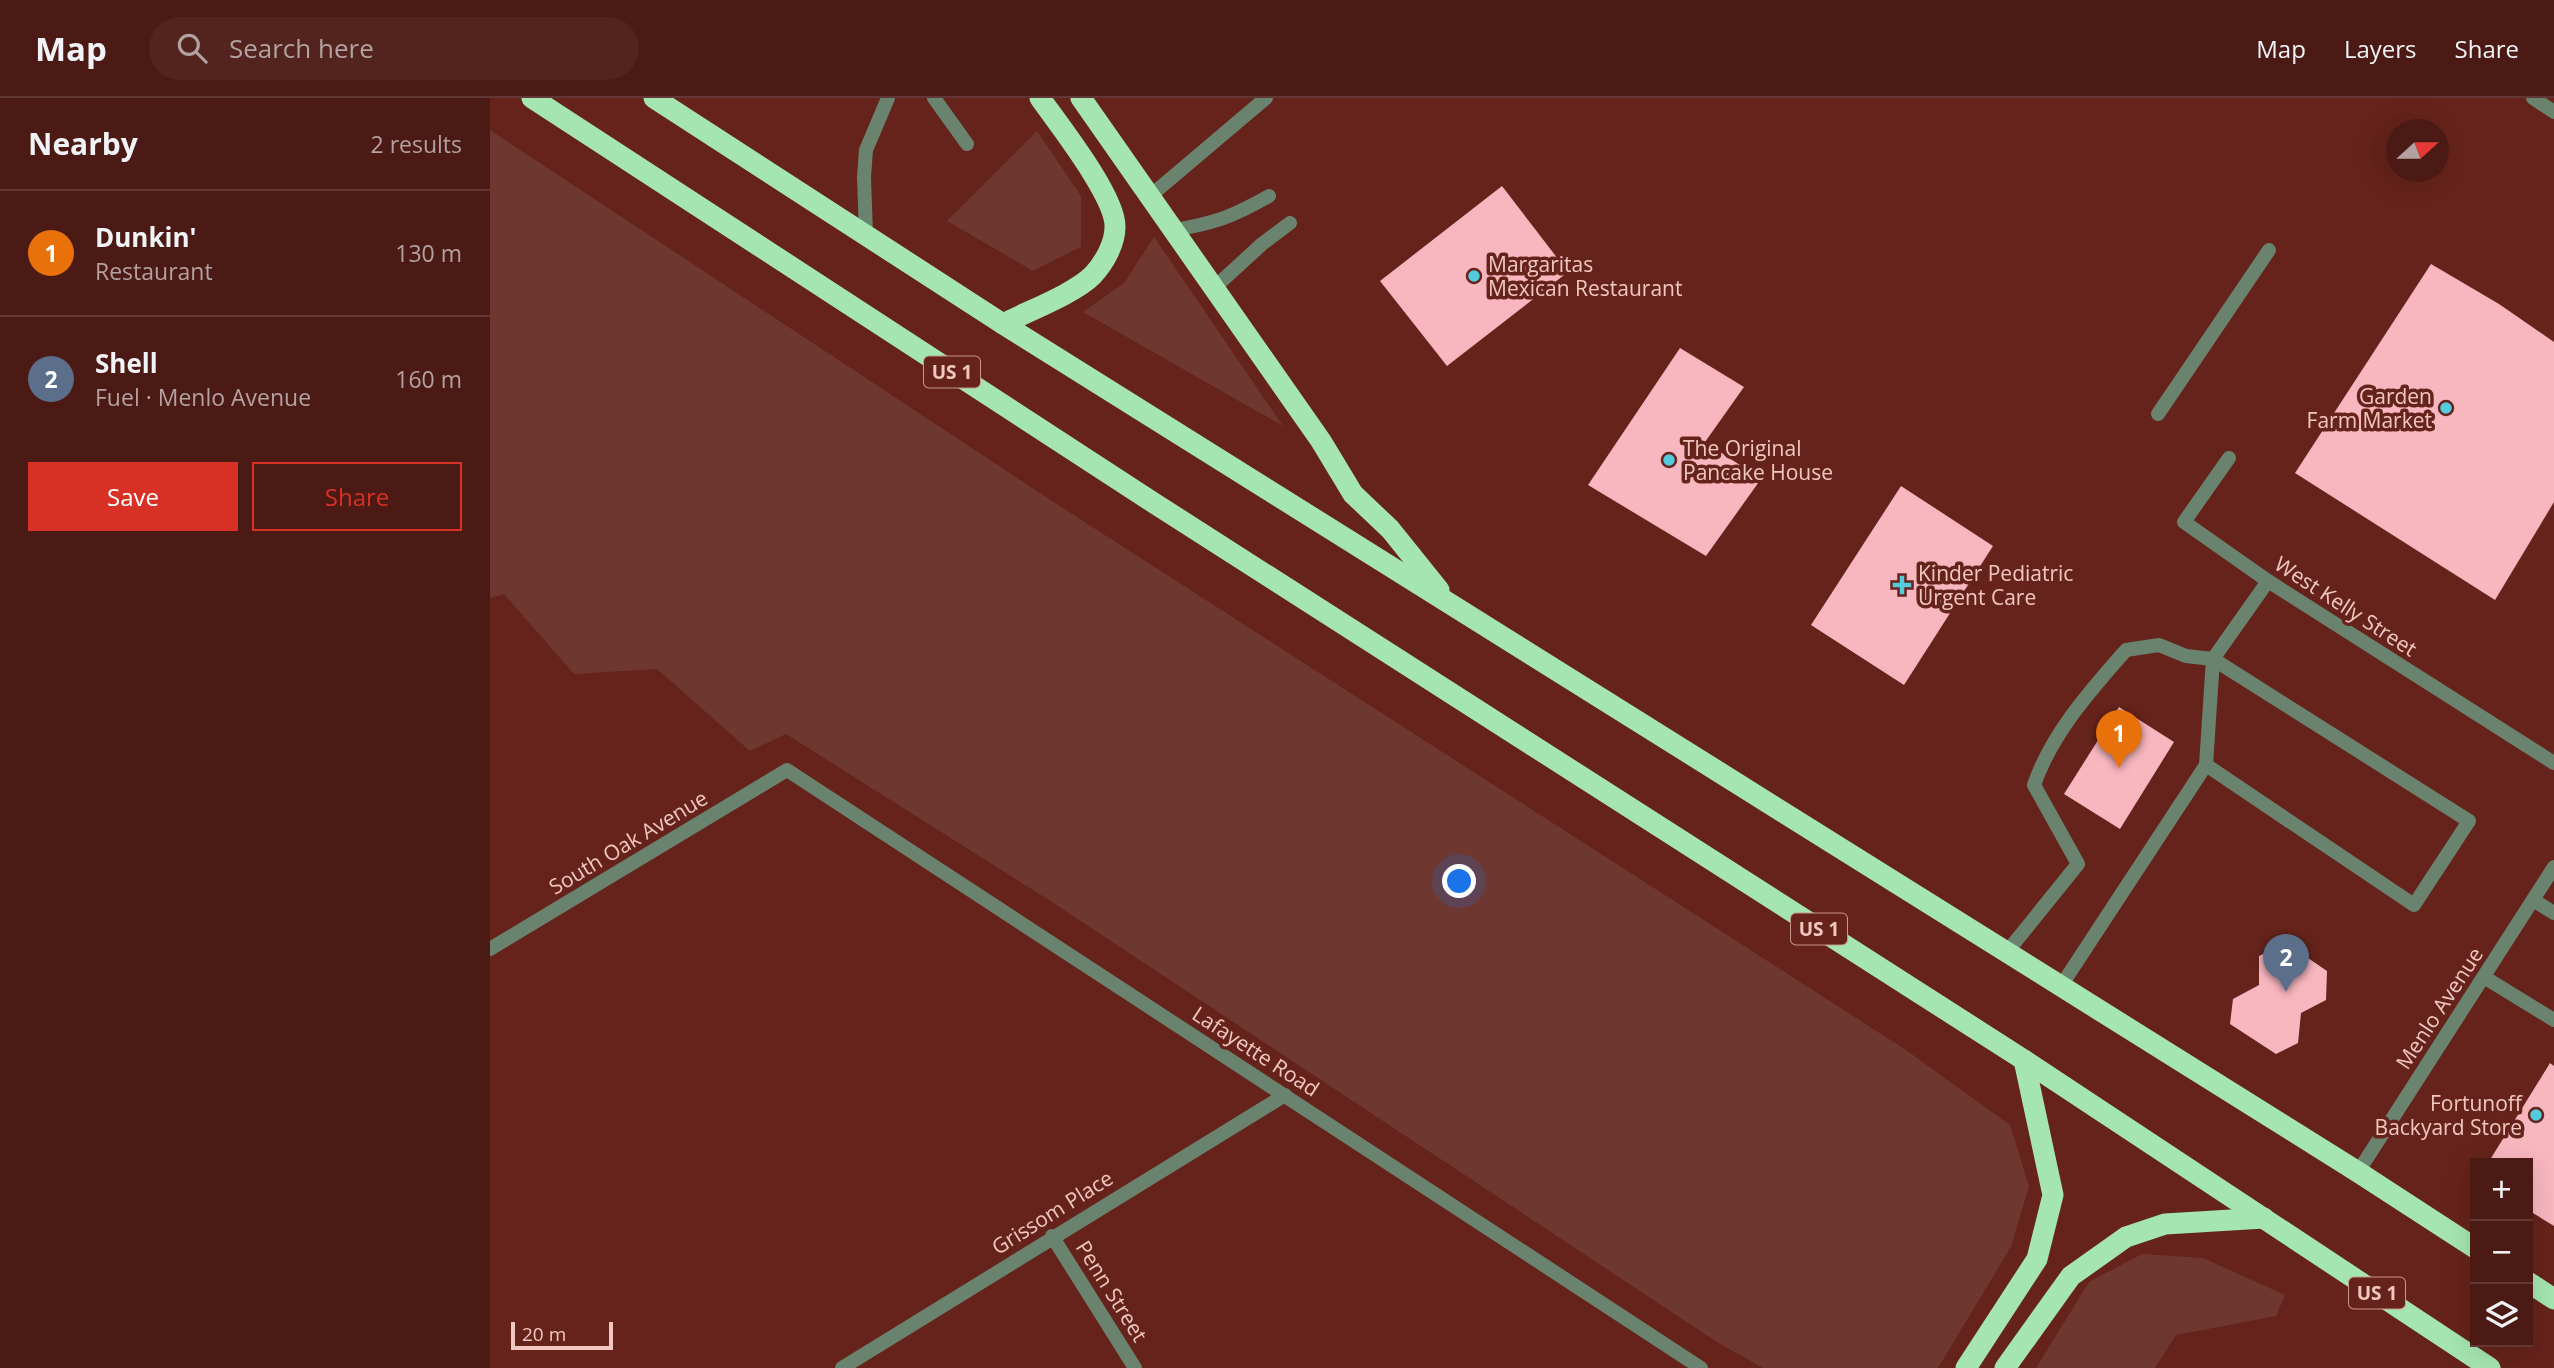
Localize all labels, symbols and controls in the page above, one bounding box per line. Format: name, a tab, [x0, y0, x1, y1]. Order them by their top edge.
search box	[149, 17, 639, 80]
text: Map	[35, 26, 107, 71]
icon: search	[173, 29, 211, 67]
text: Search here	[229, 30, 374, 66]
text: Map	[2256, 32, 2306, 65]
text: Layers	[2344, 32, 2417, 65]
text: Share	[2455, 32, 2519, 65]
north arrow	[2386, 119, 2449, 182]
text: Nearby	[28, 123, 138, 164]
text: 2 results	[371, 128, 462, 160]
text: Dunkin'	[95, 219, 197, 255]
text: 1	[44, 237, 58, 269]
text: 130 m	[395, 237, 462, 269]
place label: Margaritas Mexican Restaurant	[1488, 250, 1682, 302]
text: Restaurant	[95, 255, 213, 287]
marker: Margaritas Mexican Restaurant	[1466, 268, 1482, 284]
text: Shell	[95, 345, 158, 381]
road number: US 1	[924, 356, 980, 388]
text: 2	[44, 363, 58, 395]
text: 160 m	[395, 363, 462, 395]
text: Fuel · Menlo Avenue	[95, 381, 311, 413]
place label: Garden Farm Market	[2307, 382, 2432, 434]
marker: Garden Farm Market	[2438, 400, 2454, 416]
place label: The Original Pancake House	[1683, 434, 1833, 486]
marker: The Original Pancake House	[1661, 452, 1677, 468]
button: Save	[28, 462, 238, 531]
button: Share	[252, 462, 462, 531]
street label: West Kelly Street	[2270, 550, 2422, 662]
place label: Kinder Pediatric Urgent Care	[1918, 559, 2073, 611]
marker: Kinder Pediatric Urgent Care	[1892, 575, 1912, 595]
pin: 1	[2096, 710, 2142, 768]
street label: South Oak Avenue	[543, 784, 713, 900]
your location	[1442, 864, 1476, 898]
road number: US 1	[1791, 914, 1847, 944]
pin: 2	[2263, 934, 2309, 992]
street label: Menlo Avenue	[2389, 942, 2489, 1074]
street label: Lafayette Road	[1187, 999, 1325, 1103]
place label: Fortunoff Backyard Store	[2375, 1089, 2524, 1141]
marker: Fortunoff Backyard Store	[2528, 1107, 2544, 1123]
map controls	[2470, 1158, 2533, 1347]
button: +	[2470, 1158, 2533, 1221]
street label: Grissom Place	[986, 1164, 1118, 1260]
button: −	[2470, 1221, 2533, 1284]
street label: Penn Street	[1070, 1235, 1154, 1347]
road number: US 1	[2349, 1278, 2405, 1308]
button: layers	[2470, 1284, 2533, 1347]
scale bar	[511, 1319, 612, 1351]
text: 20 m	[522, 1321, 566, 1347]

